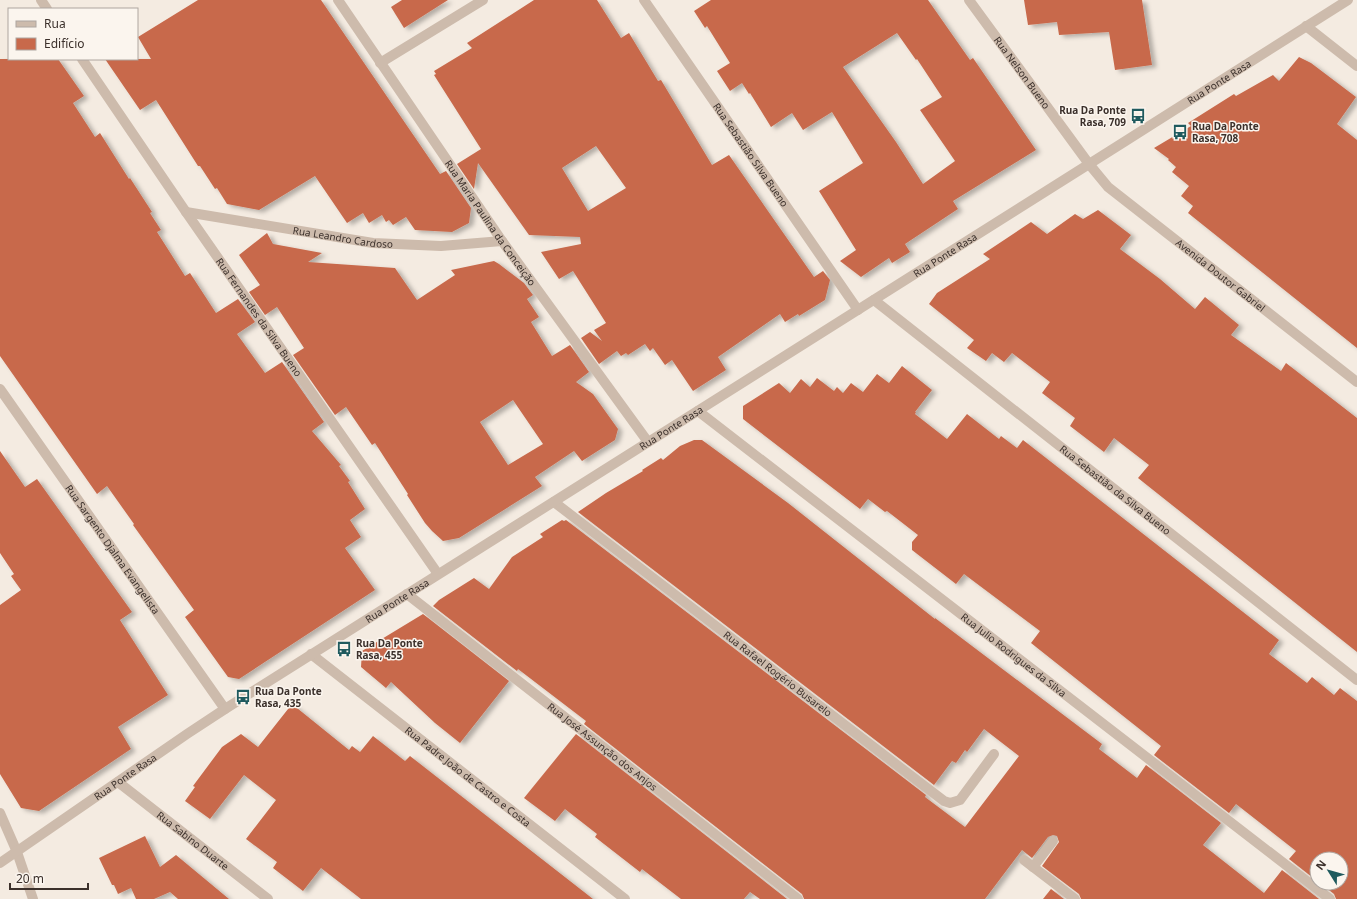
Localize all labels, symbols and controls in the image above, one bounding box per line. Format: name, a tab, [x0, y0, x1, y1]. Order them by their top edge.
legend	[8, 8, 138, 60]
text: Rua	[44, 15, 66, 32]
street label: Rua Nelson Bueno	[991, 34, 1053, 112]
text: Edifício	[44, 35, 85, 52]
street label: Rua Ponte Rasa	[1184, 56, 1254, 107]
street label: Rua Sebastião Silva Bueno	[710, 100, 792, 210]
place label: Rua Da Ponte Rasa, 709	[1059, 103, 1126, 129]
bus stop icon: Rua Da Ponte Rasa, 709	[1129, 107, 1147, 125]
place label: Rua Da Ponte Rasa, 708	[1192, 119, 1259, 145]
bus stop icon: Rua Da Ponte Rasa, 708	[1171, 123, 1189, 141]
street label: Rua Maria Paulina da Conceição	[442, 157, 539, 289]
street label: Rua Leandro Cardoso	[292, 223, 393, 251]
street label: Rua Ponte Rasa	[910, 229, 980, 280]
street label: Avenida Doutor Gabriel	[1173, 236, 1268, 315]
street label: Rua Fernandes da Silva Bueno	[213, 255, 305, 379]
street label: Rua Ponte Rasa	[636, 402, 706, 453]
street label: Rua Sebastião da Silva Bueno	[1057, 442, 1174, 538]
street label: Rua Sargento Djalma Evangelista	[62, 482, 163, 617]
street label: Rua Ponte Rasa	[362, 575, 432, 626]
street label: Rua Julio Rodrigues da Silva	[958, 610, 1069, 700]
street label: Rua Rafael Rogério Busarelo	[721, 627, 835, 720]
place label: Rua Da Ponte Rasa, 455	[356, 636, 423, 662]
bus stop icon: Rua Da Ponte Rasa, 455	[335, 640, 353, 658]
place label: Rua Da Ponte Rasa, 435	[255, 684, 322, 710]
bus stop icon: Rua Da Ponte Rasa, 435	[234, 688, 252, 706]
street label: Rua José Assunção dos Anjos	[545, 699, 660, 794]
street label: Rua Padre João de Castro e Costa	[402, 723, 534, 830]
street label: Rua Ponte Rasa	[91, 750, 159, 803]
street label: Rua Sabino Duarte	[154, 808, 232, 873]
north arrow	[1309, 851, 1349, 891]
text: N	[1312, 857, 1329, 873]
scale bar	[10, 865, 88, 891]
text: 20 m	[16, 870, 44, 887]

